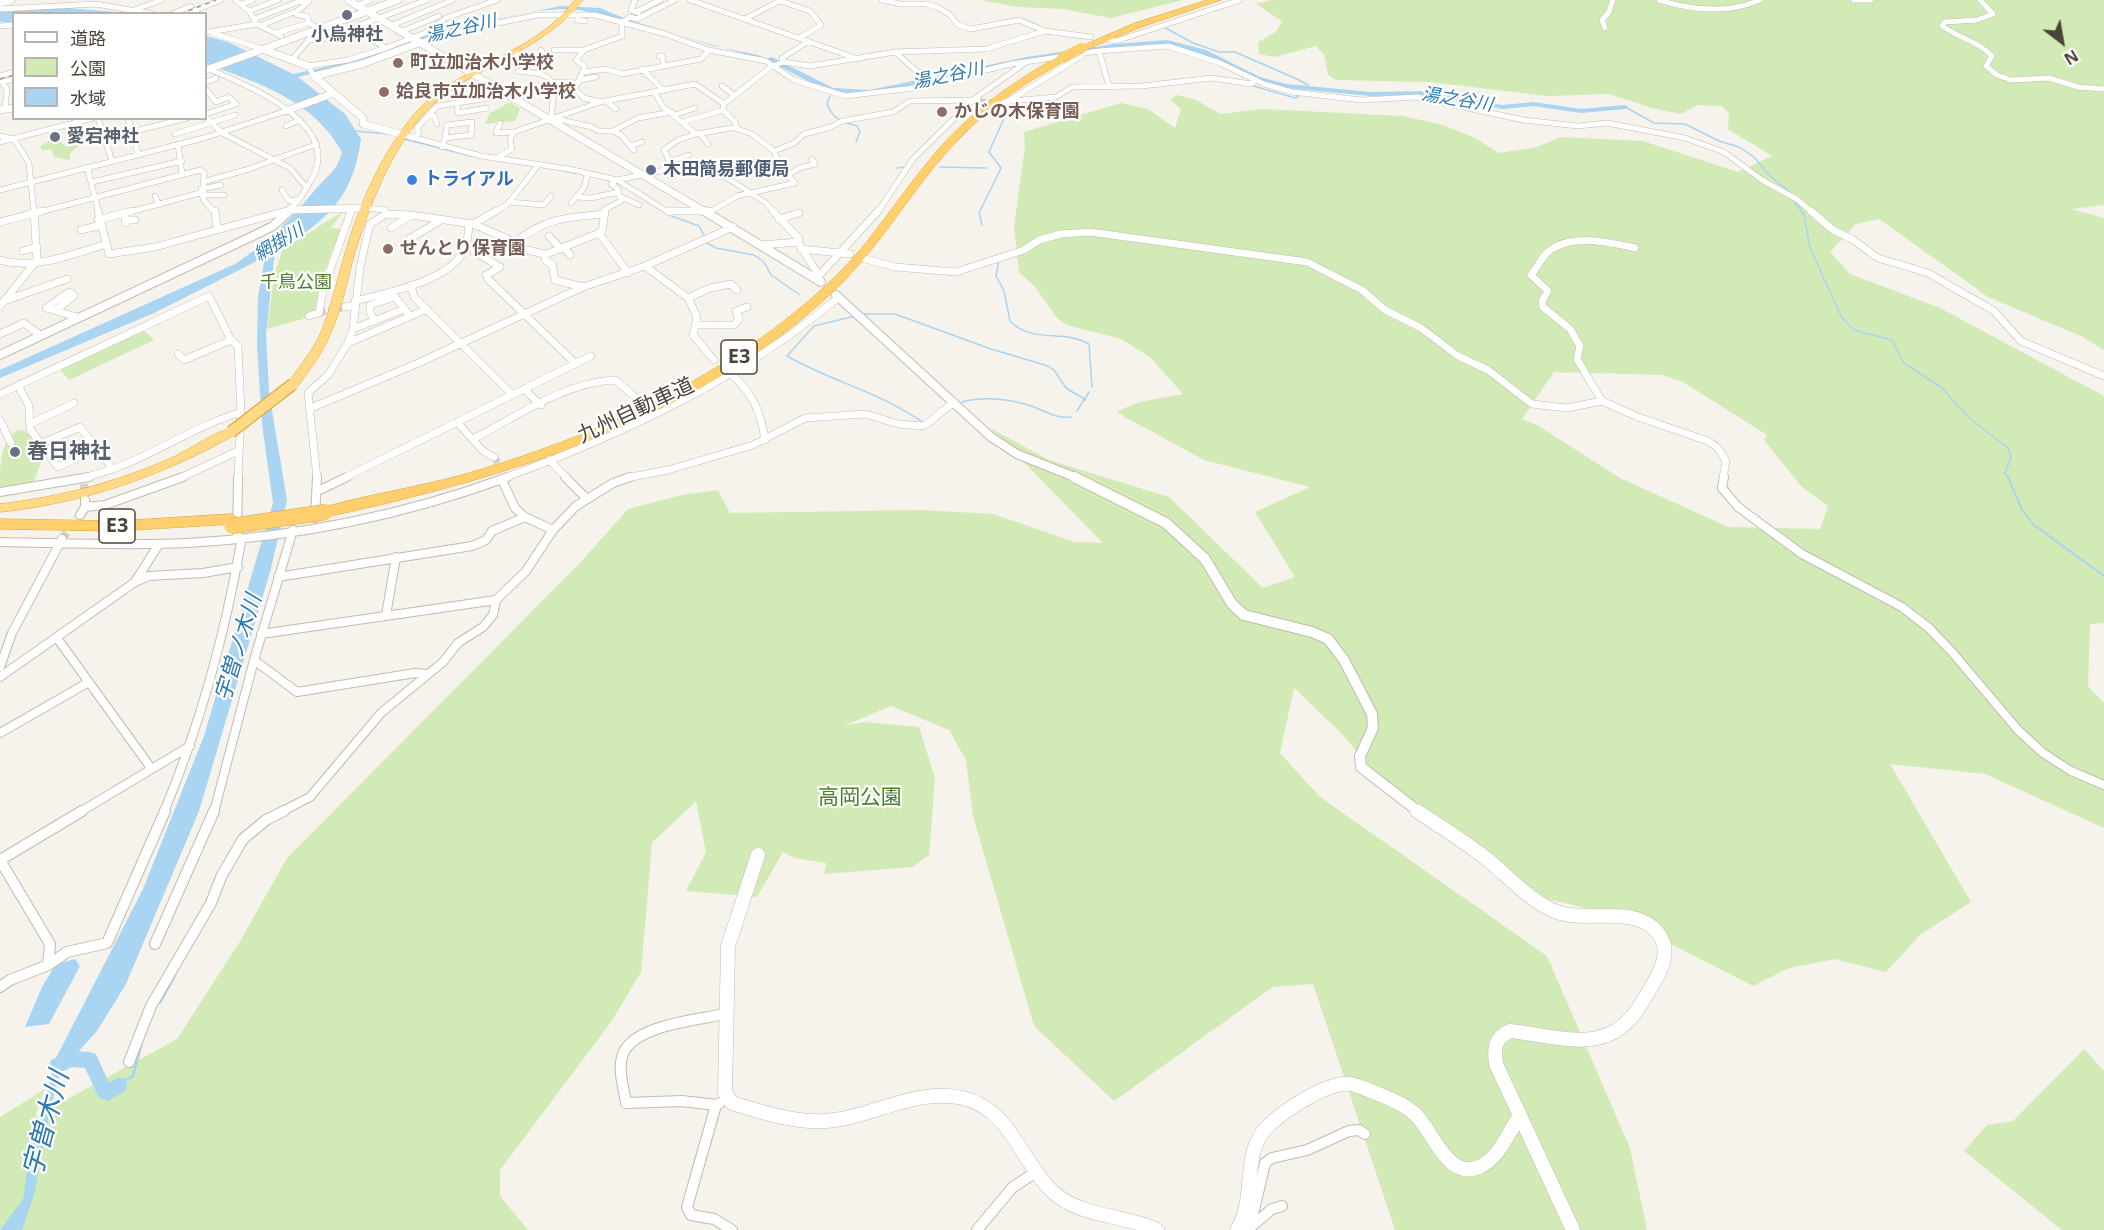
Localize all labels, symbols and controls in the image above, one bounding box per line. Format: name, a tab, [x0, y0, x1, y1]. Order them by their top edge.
marker: 小烏神社	[340, 8, 354, 22]
water label: 湯之谷川	[423, 10, 499, 48]
legend	[12, 12, 207, 120]
north arrow	[2032, 12, 2092, 72]
place label: 小烏神社	[311, 24, 383, 46]
text: 道路	[70, 26, 106, 50]
text: N	[2060, 45, 2083, 70]
place label: 町立加治木小学校	[410, 52, 554, 74]
text: 公園	[70, 56, 106, 80]
marker: 町立加治木小学校	[391, 56, 405, 70]
water label: 湯之谷川	[911, 58, 985, 94]
place label: 姶良市立加治木小学校	[396, 81, 576, 103]
water label: 湯之谷川	[1420, 84, 1494, 116]
marker: 姶良市立加治木小学校	[377, 85, 391, 99]
text: 水域	[70, 86, 106, 110]
place label: かじの木保育園	[954, 101, 1080, 123]
marker: かじの木保育園	[935, 105, 949, 119]
place label: 愛宕神社	[67, 126, 139, 148]
marker: 愛宕神社	[48, 130, 62, 144]
place label: 木田簡易郵便局	[663, 159, 789, 181]
marker: 木田簡易郵便局	[644, 163, 658, 177]
place label: トライアル	[424, 169, 514, 191]
marker: トライアル	[405, 173, 419, 187]
water label: 網掛川	[250, 220, 308, 266]
place label: せんとり保育園	[400, 238, 526, 260]
marker: せんとり保育園	[381, 242, 395, 256]
park label: 千鳥公園	[260, 272, 332, 294]
road number: E3	[721, 340, 757, 374]
street label: 九州自動車道	[574, 373, 698, 449]
place label: 春日神社	[27, 439, 111, 465]
marker: 春日神社	[8, 445, 22, 459]
road number: E3	[99, 509, 135, 543]
water label: 宇曽ノ木川	[210, 592, 268, 704]
park label: 高岡公園	[818, 785, 902, 811]
water label: 宇曽木川	[17, 1068, 77, 1180]

